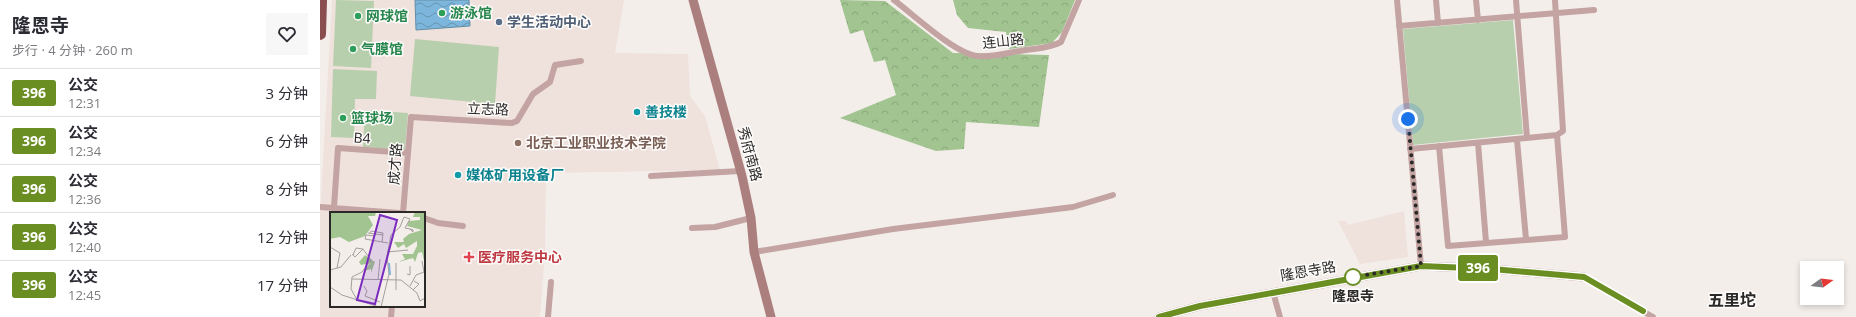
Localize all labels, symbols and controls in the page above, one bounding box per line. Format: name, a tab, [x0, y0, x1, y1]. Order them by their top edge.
place label: 游泳馆	[450, 3, 492, 22]
place label: 网球馆	[366, 6, 408, 25]
marker: 游泳馆	[437, 8, 447, 18]
marker: 网球馆	[353, 11, 363, 21]
text: 隆恩寺	[12, 12, 69, 38]
place label: 学生活动中心	[507, 12, 591, 31]
button: heart	[266, 13, 308, 55]
marker: 学生活动中心	[494, 17, 504, 27]
street label: 连山路	[981, 29, 1025, 52]
place label: 气膜馆	[361, 39, 403, 58]
text: 步行 · 4 分钟 · 260 m	[12, 41, 133, 59]
marker: 气膜馆	[348, 44, 358, 54]
text: 公交	[68, 74, 98, 94]
text: 396	[22, 83, 46, 102]
text: 3 分钟	[266, 83, 308, 103]
text: 12:31	[68, 94, 101, 112]
street label: 立志路	[467, 98, 509, 119]
place label: 善技楼	[645, 102, 687, 121]
marker: 善技楼	[632, 107, 642, 117]
place label: 篮球场	[351, 108, 393, 127]
your location	[1398, 109, 1418, 129]
marker: 篮球场	[338, 113, 348, 123]
text: 公交	[68, 122, 98, 142]
street label: 秀府南路	[734, 124, 767, 183]
street label: B4	[353, 127, 371, 148]
text: 396	[22, 131, 46, 150]
text: 6 分钟	[266, 131, 308, 151]
place label: 北京工业职业技术学院	[526, 133, 666, 152]
marker: 北京工业职业技术学院	[513, 138, 523, 148]
text: 12:34	[68, 142, 101, 160]
street label: 成才路	[384, 142, 405, 186]
place label: 媒体矿用设备厂	[466, 165, 564, 184]
text: 公交	[68, 170, 98, 190]
marker: 媒体矿用设备厂	[453, 170, 463, 180]
text: 396	[22, 179, 46, 198]
text: 8 分钟	[266, 179, 308, 199]
text: 12:36	[68, 190, 101, 208]
inset map	[330, 212, 425, 307]
text: 公交	[68, 218, 98, 238]
text: 396	[22, 227, 46, 246]
text: 12 分钟	[257, 227, 308, 247]
text: 12:40	[68, 238, 101, 256]
place label: 医疗服务中心	[478, 247, 562, 266]
marker: 医疗服务中心	[463, 251, 475, 263]
line badge: 396	[1455, 255, 1501, 281]
street label: 隆恩寺路	[1279, 256, 1337, 285]
text: 396	[1466, 258, 1490, 277]
north arrow	[1800, 261, 1844, 305]
map controls	[1800, 261, 1844, 305]
text: 公交	[68, 266, 98, 286]
marker: 隆恩寺	[1344, 268, 1362, 286]
text: 396	[22, 275, 46, 294]
text: 17 分钟	[257, 275, 308, 295]
text: 12:45	[68, 286, 101, 304]
place label: 隆恩寺	[1332, 286, 1374, 305]
district label: 五里坨	[1708, 289, 1756, 311]

